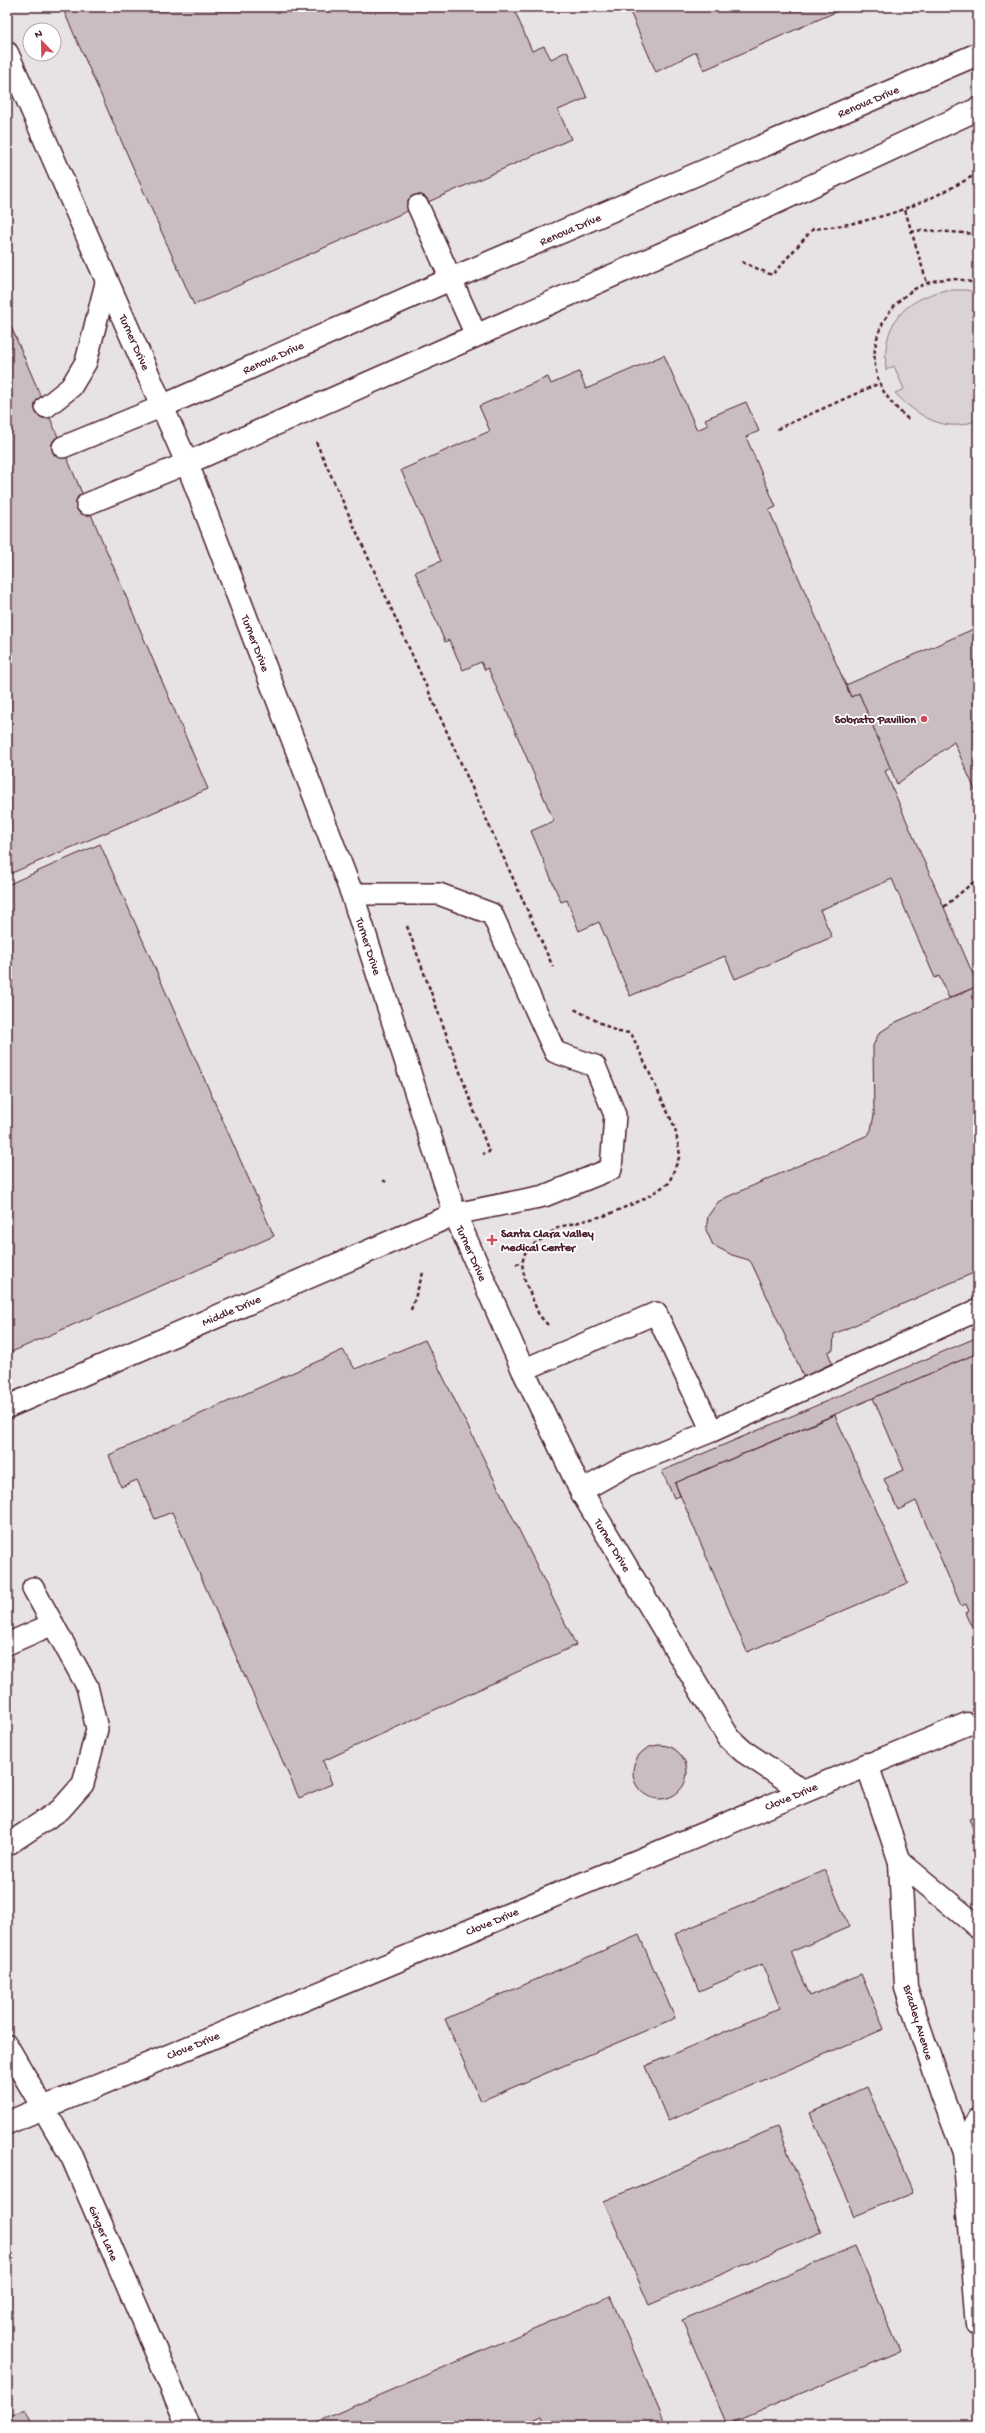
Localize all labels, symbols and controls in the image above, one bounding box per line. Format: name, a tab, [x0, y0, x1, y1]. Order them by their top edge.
north arrow	[22, 22, 62, 62]
text: N	[33, 28, 45, 42]
street label: Renova Drive	[836, 83, 902, 122]
street label: Renova Drive	[538, 211, 604, 250]
street label: Turner Drive	[114, 312, 152, 374]
street label: Renova Drive	[241, 339, 307, 379]
street label: Turner Drive	[237, 612, 272, 675]
place label: Sobrato Pavilion	[835, 714, 916, 728]
marker: Sobrato Pavilion	[919, 714, 929, 724]
street label: Turner Drive	[351, 915, 383, 978]
street label: Turner Drive	[451, 1223, 489, 1285]
place label: Santa Clara Valley Medical Center	[501, 1228, 594, 1256]
marker: Santa Clara Valley Medical Center	[486, 1234, 498, 1246]
street label: Middle Drive	[200, 1293, 264, 1331]
street label: Turner Drive	[589, 1516, 633, 1576]
street label: Clove Drive	[763, 1780, 821, 1815]
street label: Clove Drive	[464, 1905, 522, 1940]
street label: Bradley Avenue	[899, 1982, 935, 2063]
street label: Clove Drive	[165, 2029, 223, 2064]
street label: Ginger Lane	[84, 2204, 120, 2264]

